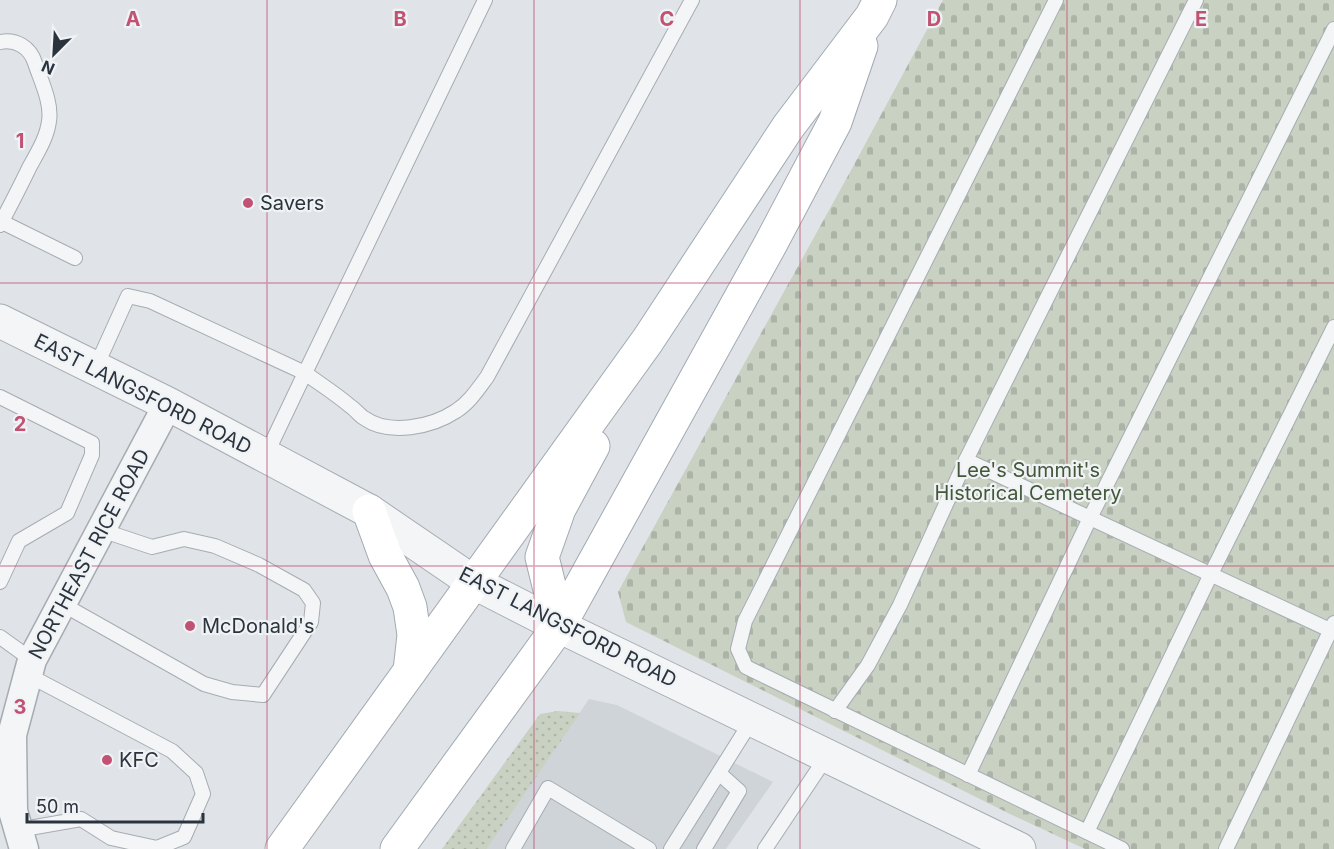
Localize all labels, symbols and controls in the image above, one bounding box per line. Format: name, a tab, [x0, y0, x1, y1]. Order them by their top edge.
text: A	[126, 7, 141, 31]
text: B	[393, 7, 407, 31]
text: C	[660, 7, 674, 31]
text: D	[927, 7, 941, 31]
text: E	[1195, 7, 1207, 31]
north arrow	[24, 24, 84, 84]
text: N	[38, 56, 58, 79]
text: 1	[16, 129, 24, 153]
place label: Savers	[260, 191, 324, 215]
marker: Savers	[241, 196, 255, 210]
street label: EAST LANGSFORD ROAD	[30, 329, 256, 459]
text: 2	[14, 412, 26, 436]
street label: NORTHEAST RICE ROAD	[23, 445, 155, 663]
park label: Lee's Summit's Historical Cemetery	[934, 458, 1122, 505]
street label: EAST LANGSFORD ROAD	[455, 562, 681, 692]
place label: McDonald's	[202, 614, 315, 638]
marker: McDonald's	[183, 619, 197, 633]
text: 3	[14, 695, 26, 719]
place label: KFC	[119, 748, 159, 772]
marker: KFC	[100, 753, 114, 767]
scale bar	[27, 786, 202, 824]
text: 50 m	[36, 796, 79, 817]

